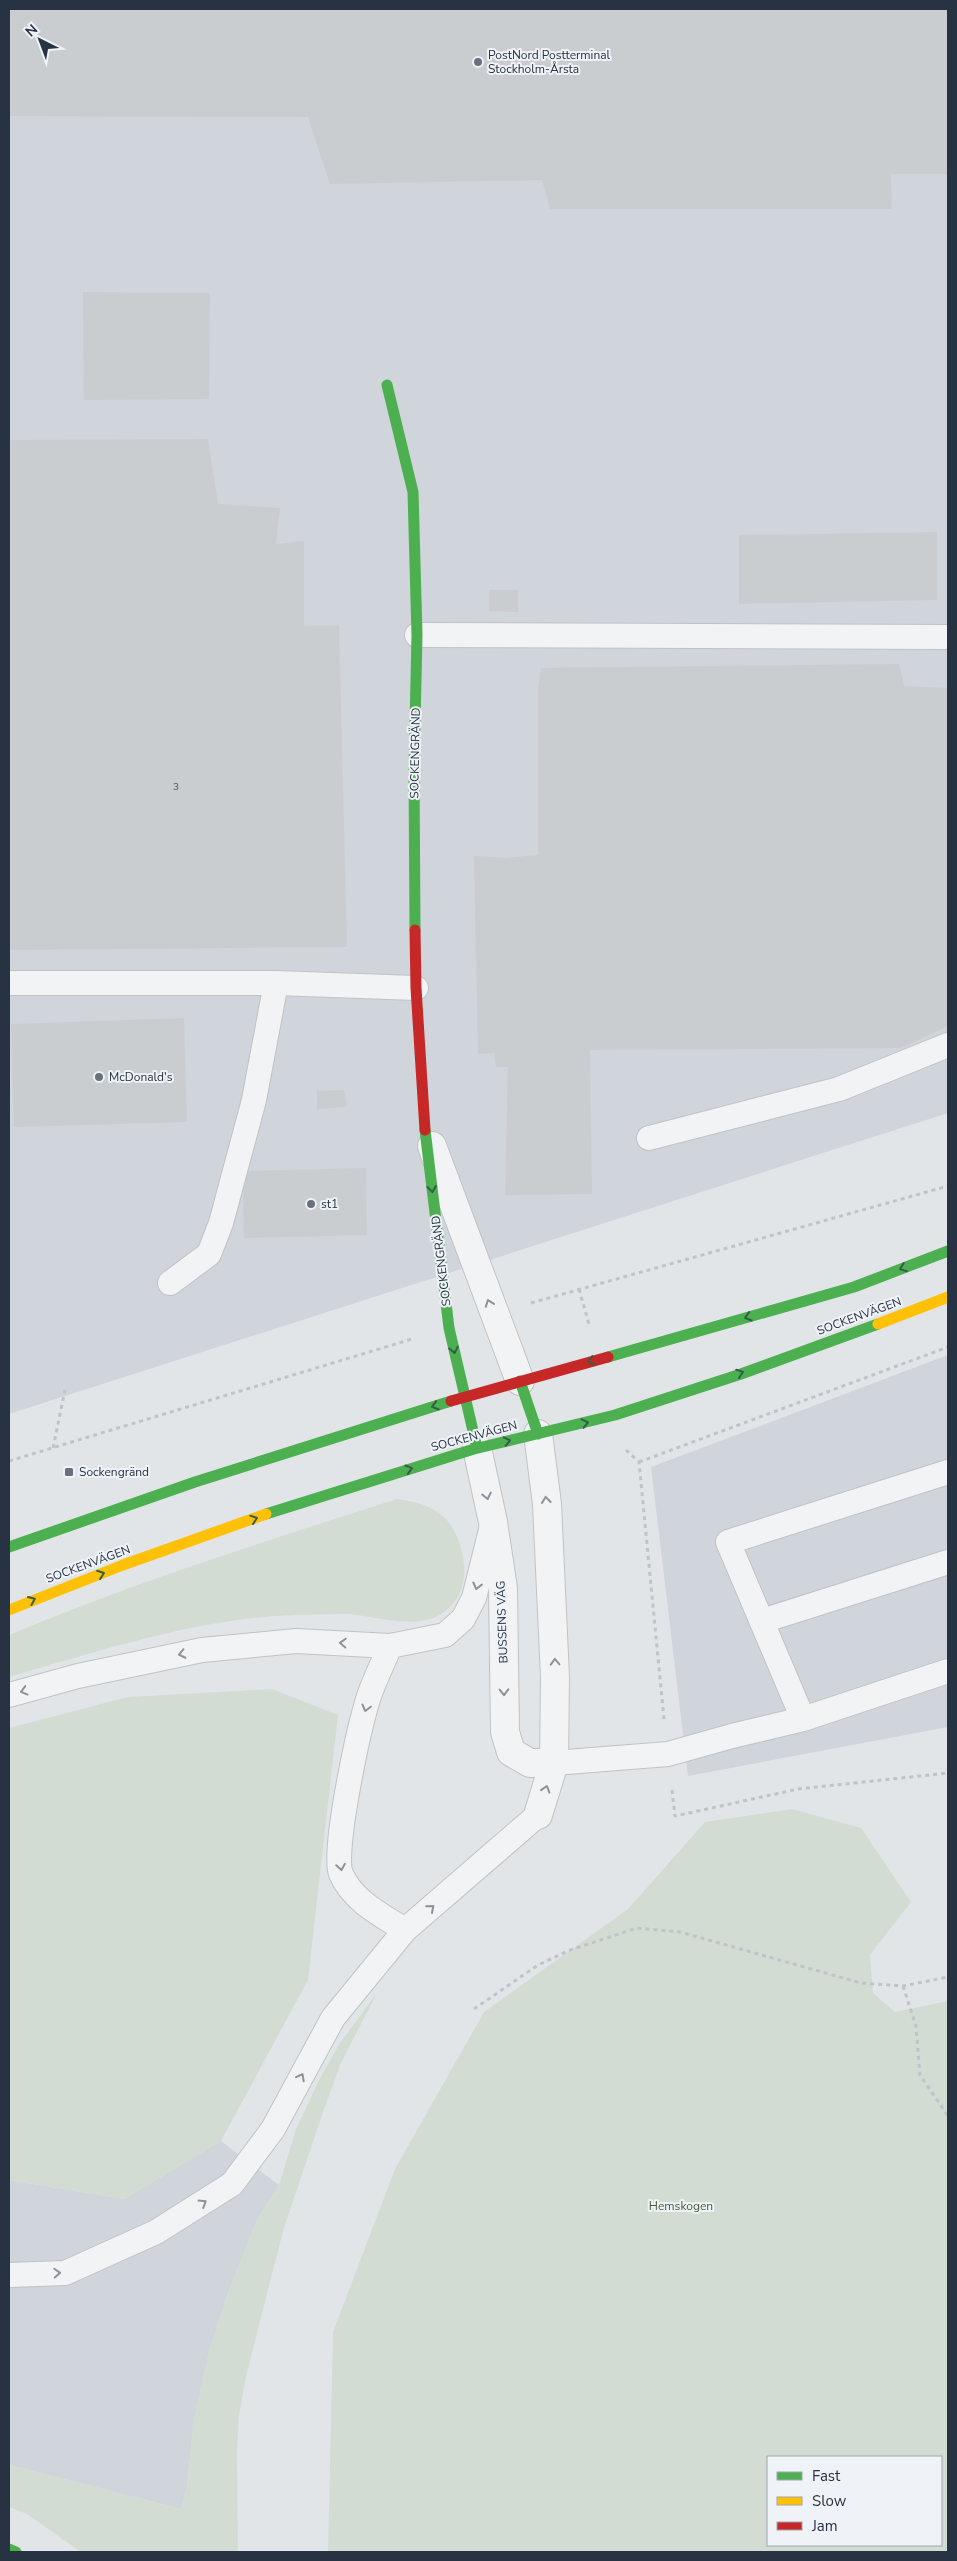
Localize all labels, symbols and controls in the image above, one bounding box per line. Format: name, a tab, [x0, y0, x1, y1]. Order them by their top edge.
north arrow	[15, 15, 65, 65]
text: N	[21, 20, 42, 41]
place label: PostNord Postterminal Stockholm-Årsta	[488, 47, 611, 77]
marker: PostNord Postterminal Stockholm-Årsta	[472, 56, 484, 68]
street label: SOCKENGRÄND	[406, 707, 424, 799]
house number: 3	[173, 780, 179, 794]
place label: McDonald's	[109, 1069, 173, 1085]
marker: McDonald's	[93, 1071, 105, 1083]
one-way arrow	[426, 1186, 437, 1194]
place label: st1	[321, 1196, 338, 1212]
marker: st1	[305, 1198, 317, 1210]
street label: SOCKENGRÄND	[427, 1215, 454, 1307]
one-way arrow	[899, 1263, 907, 1273]
street label: SOCKENVÄGEN	[815, 1293, 903, 1339]
one-way arrow	[485, 1299, 495, 1308]
one-way arrow	[743, 1311, 752, 1322]
one-way arrow	[448, 1346, 458, 1355]
one-way arrow	[588, 1356, 596, 1366]
one-way arrow	[735, 1368, 743, 1378]
one-way arrow	[431, 1400, 440, 1410]
street label: SOCKENVÄGEN	[429, 1417, 519, 1455]
one-way arrow	[581, 1418, 590, 1429]
one-way arrow	[503, 1436, 512, 1447]
place label: Sockengränd	[79, 1464, 149, 1480]
one-way arrow	[404, 1464, 412, 1474]
marker: Sockengränd	[63, 1466, 75, 1478]
one-way arrow	[481, 1491, 492, 1500]
one-way arrow	[541, 1495, 552, 1503]
one-way arrow	[250, 1515, 258, 1525]
street label: SOCKENVÄGEN	[44, 1541, 132, 1587]
one-way arrow	[96, 1570, 105, 1580]
street label: BUSSENS VÄG	[493, 1580, 511, 1664]
one-way arrow	[472, 1582, 483, 1591]
one-way arrow	[27, 1596, 36, 1606]
one-way arrow	[339, 1638, 347, 1649]
one-way arrow	[177, 1648, 186, 1659]
one-way arrow	[549, 1658, 560, 1666]
one-way arrow	[20, 1686, 28, 1696]
one-way arrow	[499, 1688, 509, 1696]
one-way arrow	[361, 1703, 372, 1712]
one-way arrow	[541, 1785, 551, 1794]
one-way arrow	[335, 1863, 345, 1872]
one-way arrow	[426, 1905, 435, 1914]
one-way arrow	[295, 2073, 305, 2082]
park label: Hemskogen	[649, 2198, 713, 2214]
one-way arrow	[197, 2199, 206, 2209]
one-way arrow	[54, 2268, 62, 2279]
legend	[767, 2456, 942, 2546]
text: Fast	[812, 2466, 841, 2486]
text: Slow	[812, 2491, 847, 2511]
text: Jam	[811, 2516, 838, 2536]

